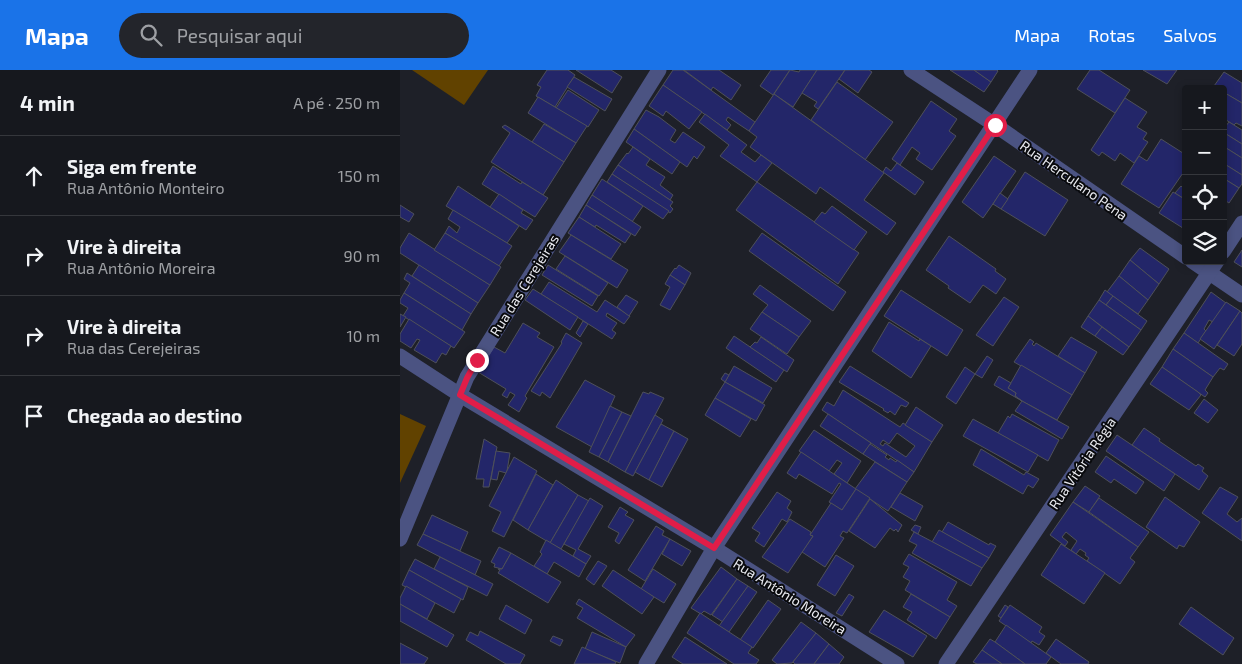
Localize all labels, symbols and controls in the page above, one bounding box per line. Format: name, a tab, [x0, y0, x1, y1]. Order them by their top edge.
search box	[119, 13, 469, 58]
text: Mapa	[25, 21, 89, 50]
icon: search	[137, 21, 165, 49]
text: Pesquisar aqui	[177, 24, 302, 47]
text: Mapa	[1014, 24, 1060, 46]
text: Rotas	[1088, 24, 1135, 46]
text: Salvos	[1163, 24, 1217, 46]
map controls	[1182, 85, 1227, 265]
button: +	[1182, 85, 1227, 130]
text: 4 min	[20, 90, 75, 115]
text: A pé · 250 m	[293, 93, 380, 112]
route start	[984, 114, 1007, 137]
button: −	[1182, 130, 1227, 175]
street label: Rua Herculano Pena	[1017, 137, 1131, 223]
text: Siga em frente	[67, 155, 197, 178]
icon: ahead	[20, 162, 48, 190]
text: 150 m	[338, 166, 380, 185]
button: locate	[1182, 175, 1227, 220]
text: Rua Antônio Monteiro	[67, 178, 225, 197]
button: layers	[1182, 220, 1227, 265]
street label: Rua das Cerejeiras	[486, 231, 562, 339]
text: Vire à direita	[67, 235, 181, 258]
icon: right	[20, 242, 48, 270]
text: 90 m	[344, 246, 380, 265]
text: Rua Antônio Moreira	[67, 258, 215, 277]
text: Vire à direita	[67, 315, 181, 338]
icon: right	[20, 322, 48, 350]
text: 10 m	[346, 326, 380, 345]
text: Rua das Cerejeiras	[67, 338, 200, 357]
route end	[466, 349, 489, 372]
icon: arrive	[20, 402, 48, 430]
text: Chegada ao destino	[67, 404, 242, 427]
street label: Rua Vitória Régia	[1045, 414, 1119, 512]
street label: Rua Antônio Moreira	[730, 554, 850, 638]

